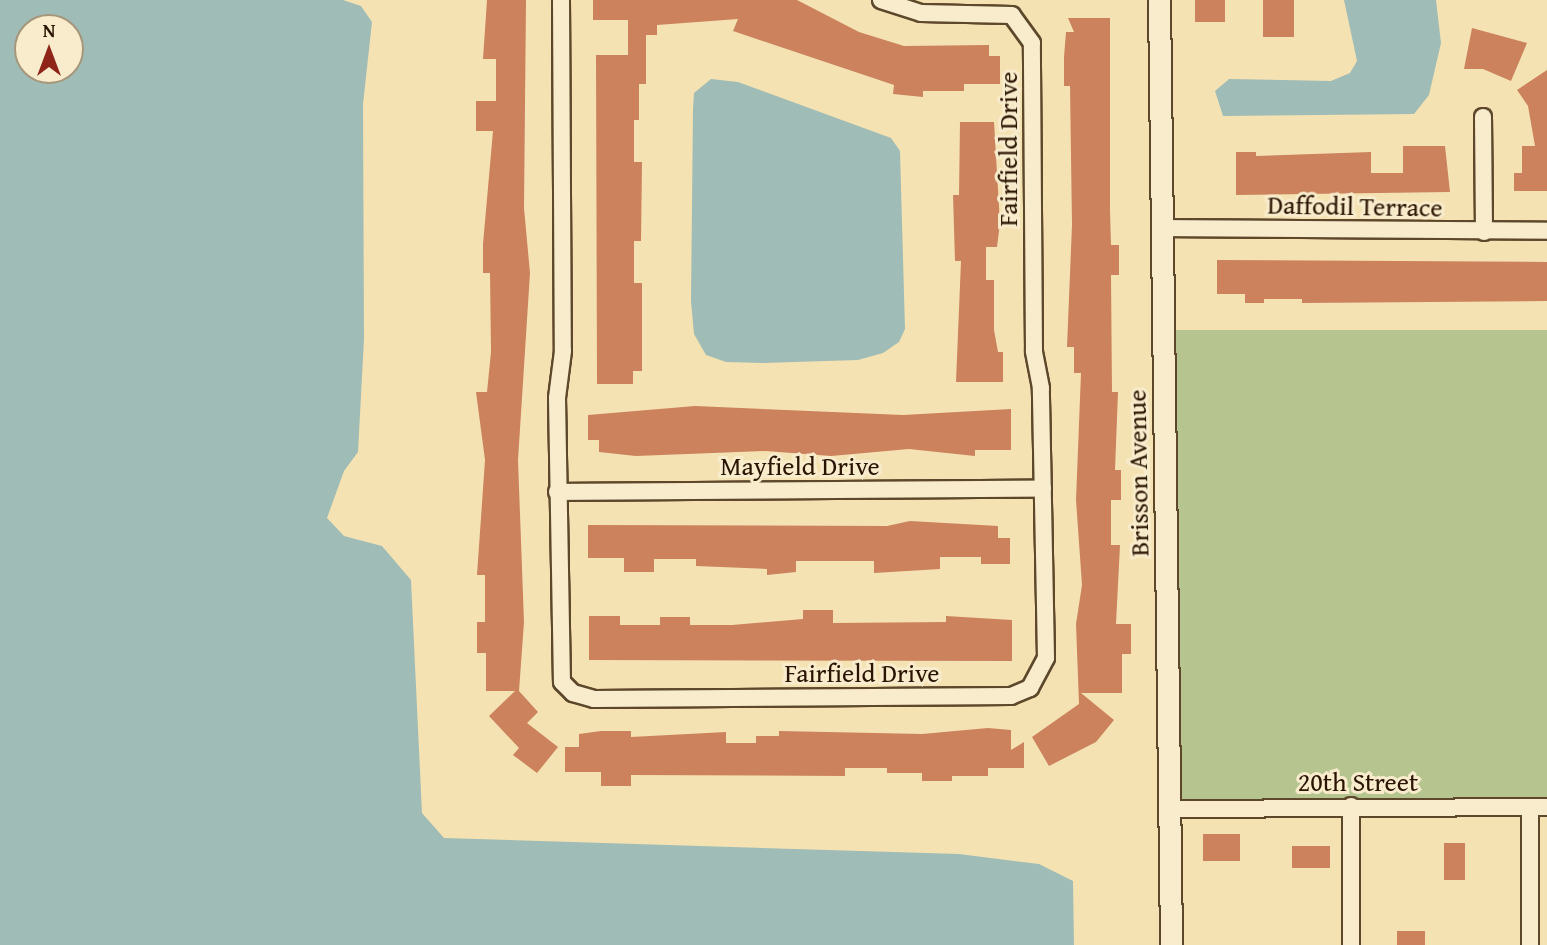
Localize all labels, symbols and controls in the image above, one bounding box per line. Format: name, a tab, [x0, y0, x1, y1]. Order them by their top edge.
north arrow	[14, 14, 84, 84]
text: N	[43, 16, 55, 44]
street label: Fairfield Drive	[992, 71, 1024, 227]
street label: Daffodil Terrace	[1267, 189, 1443, 223]
street label: Brisson Avenue	[1121, 389, 1155, 557]
street label: Mayfield Drive	[720, 450, 880, 482]
street label: Fairfield Drive	[784, 657, 940, 689]
street label: 20th Street	[1298, 766, 1418, 798]

